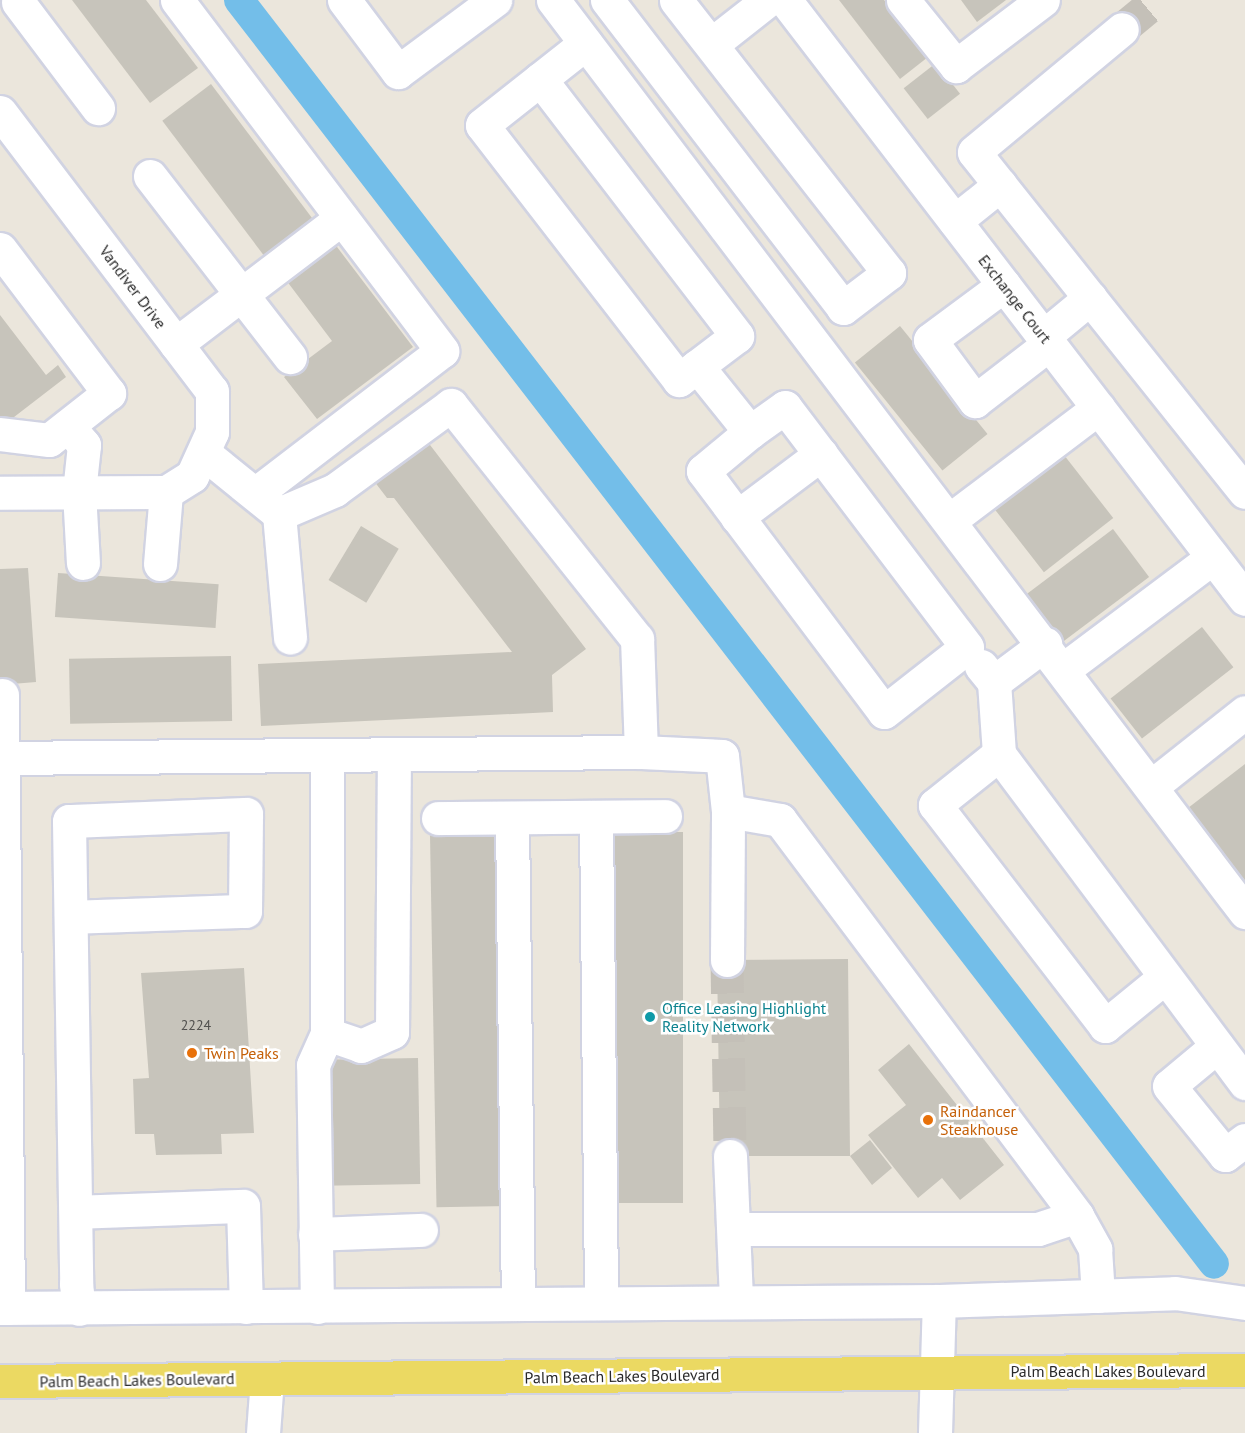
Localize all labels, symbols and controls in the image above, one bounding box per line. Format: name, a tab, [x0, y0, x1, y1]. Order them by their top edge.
street label: Vandiver Drive	[96, 242, 170, 332]
street label: Exchange Court	[974, 251, 1056, 347]
place label: Office Leasing Highlight Reality Network	[662, 998, 826, 1036]
marker: Office Leasing Highlight Reality Network	[643, 1010, 657, 1024]
house number: 2224	[181, 1017, 211, 1033]
place label: Twin Peaks	[204, 1043, 279, 1063]
marker: Twin Peaks	[185, 1046, 199, 1060]
place label: Raindancer Steakhouse	[940, 1101, 1018, 1139]
marker: Raindancer Steakhouse	[921, 1113, 935, 1127]
street label: Palm Beach Lakes Boulevard	[1010, 1361, 1206, 1381]
street label: Palm Beach Lakes Boulevard	[524, 1365, 720, 1387]
street label: Palm Beach Lakes Boulevard	[39, 1369, 235, 1391]

